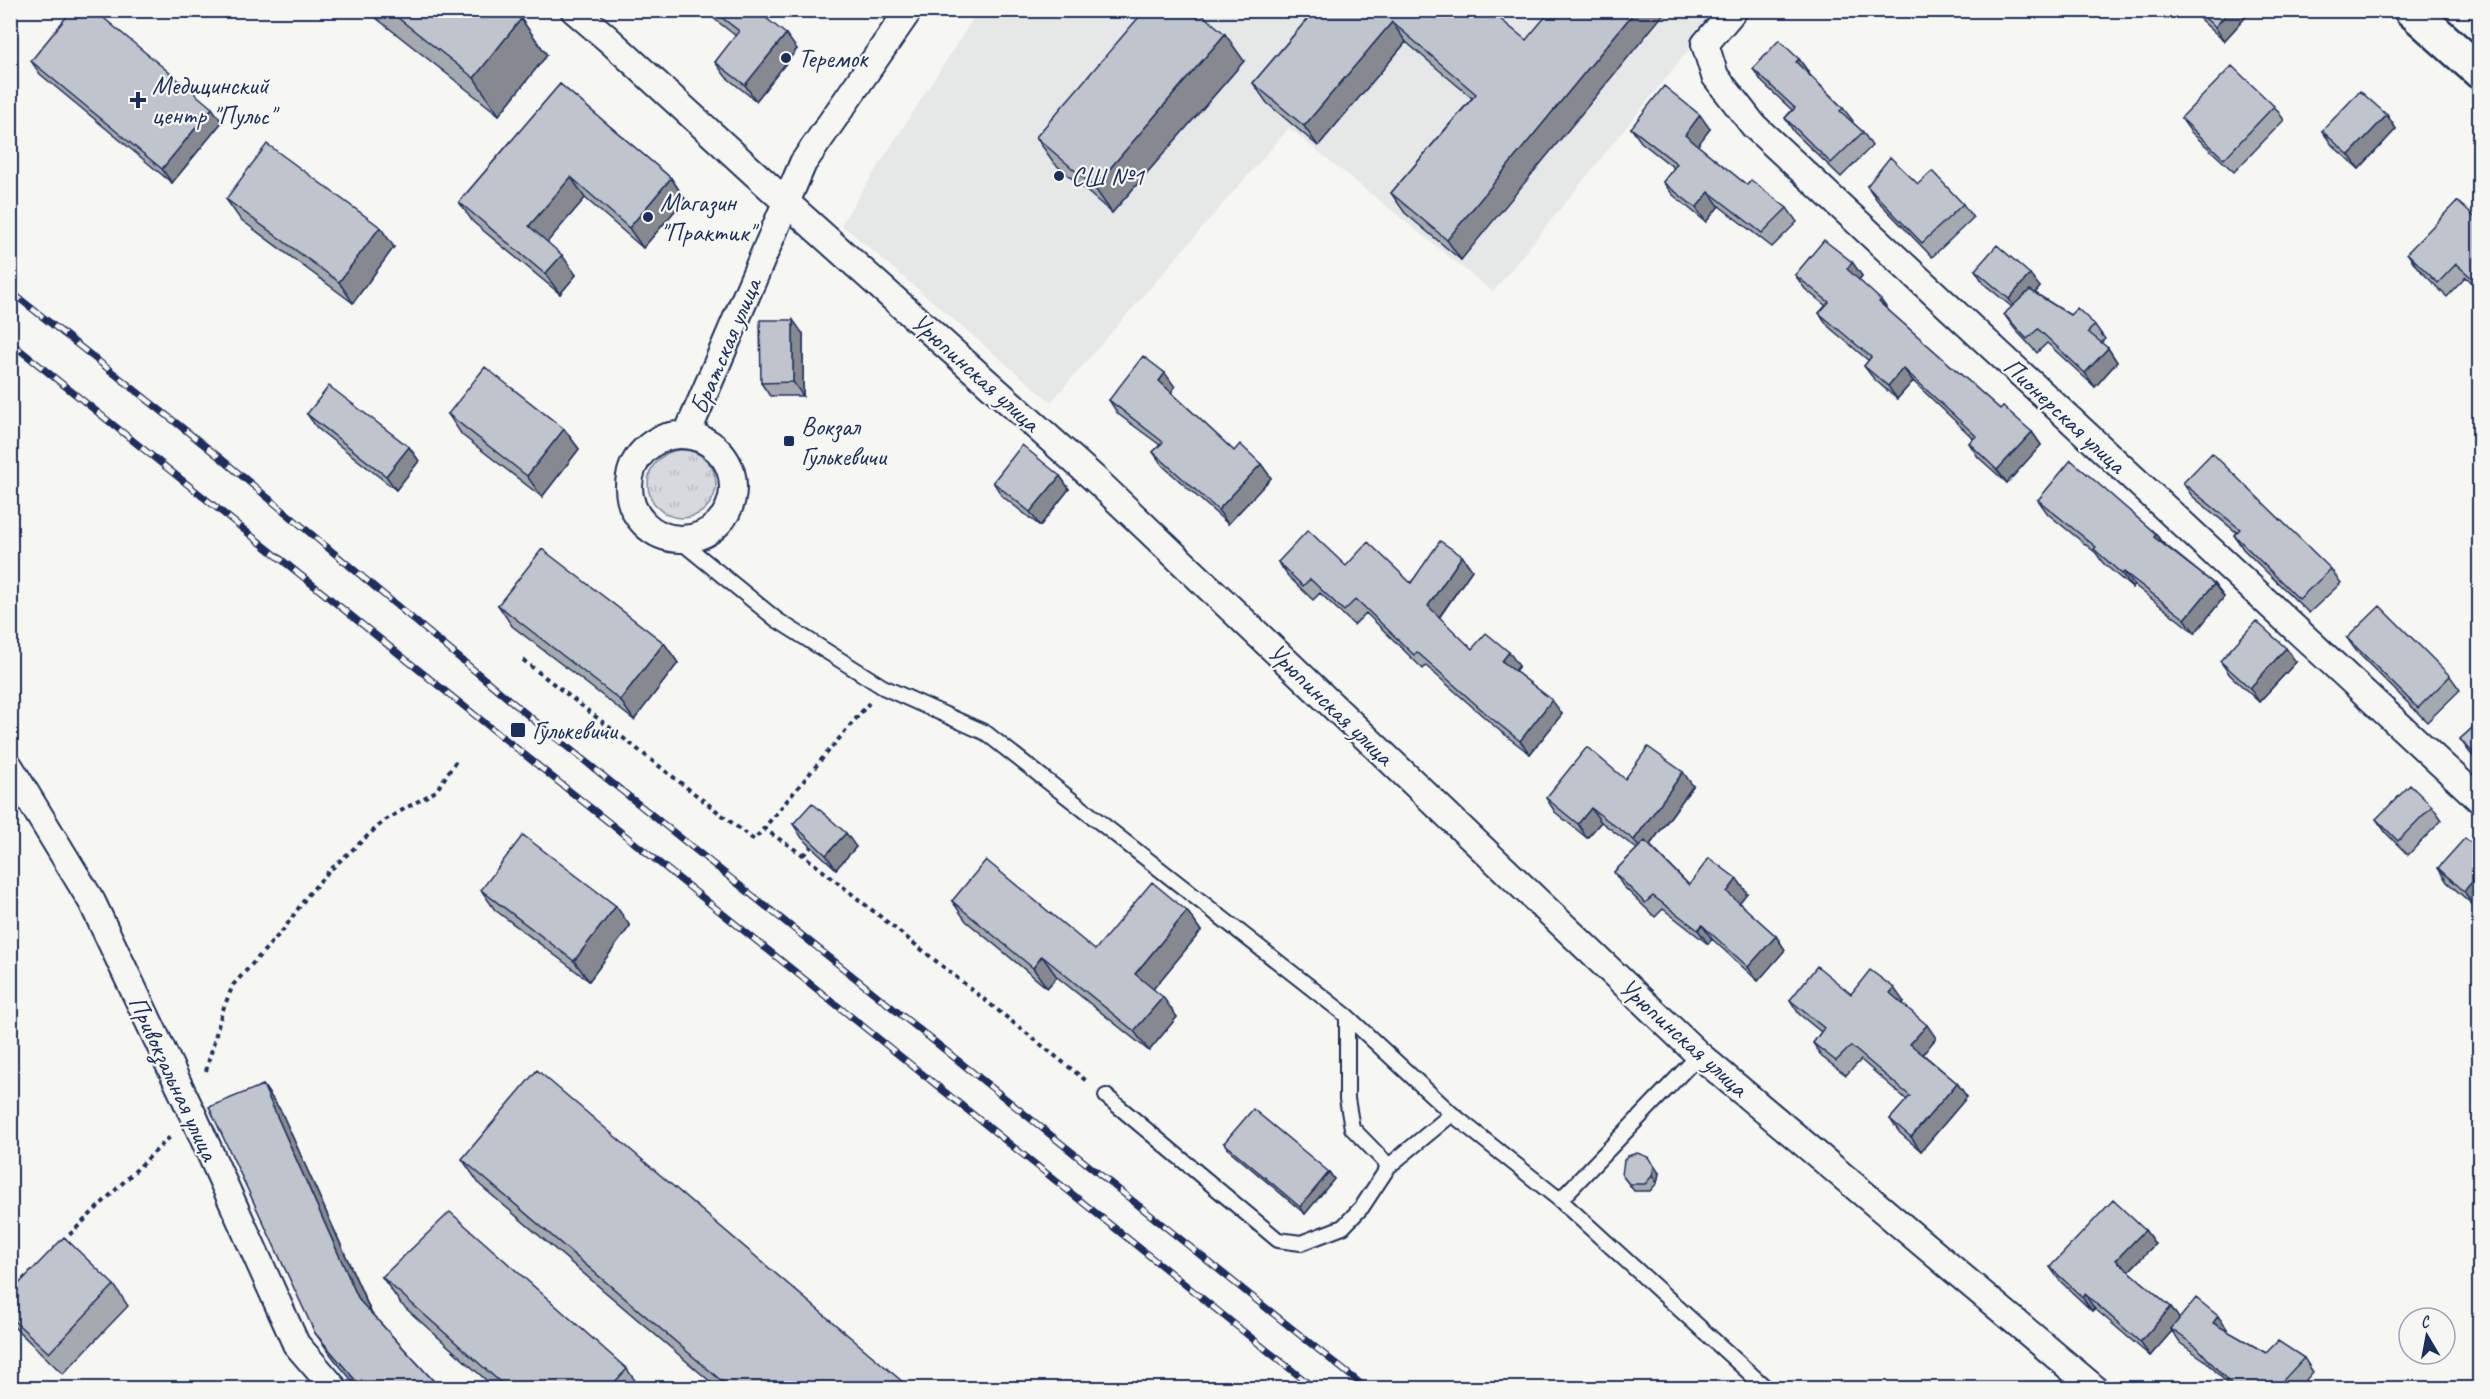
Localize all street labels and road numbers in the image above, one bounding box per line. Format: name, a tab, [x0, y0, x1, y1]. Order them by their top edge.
street label: Братская улица	[682, 271, 770, 419]
street label: Урюпинская улица	[904, 306, 1048, 440]
street label: Пионерская улица	[1997, 350, 2134, 482]
street label: Урюпинская улица	[1261, 636, 1402, 774]
street label: Урюпинская улица	[1612, 971, 1756, 1105]
street label: Привокзальная улица	[120, 991, 227, 1168]

